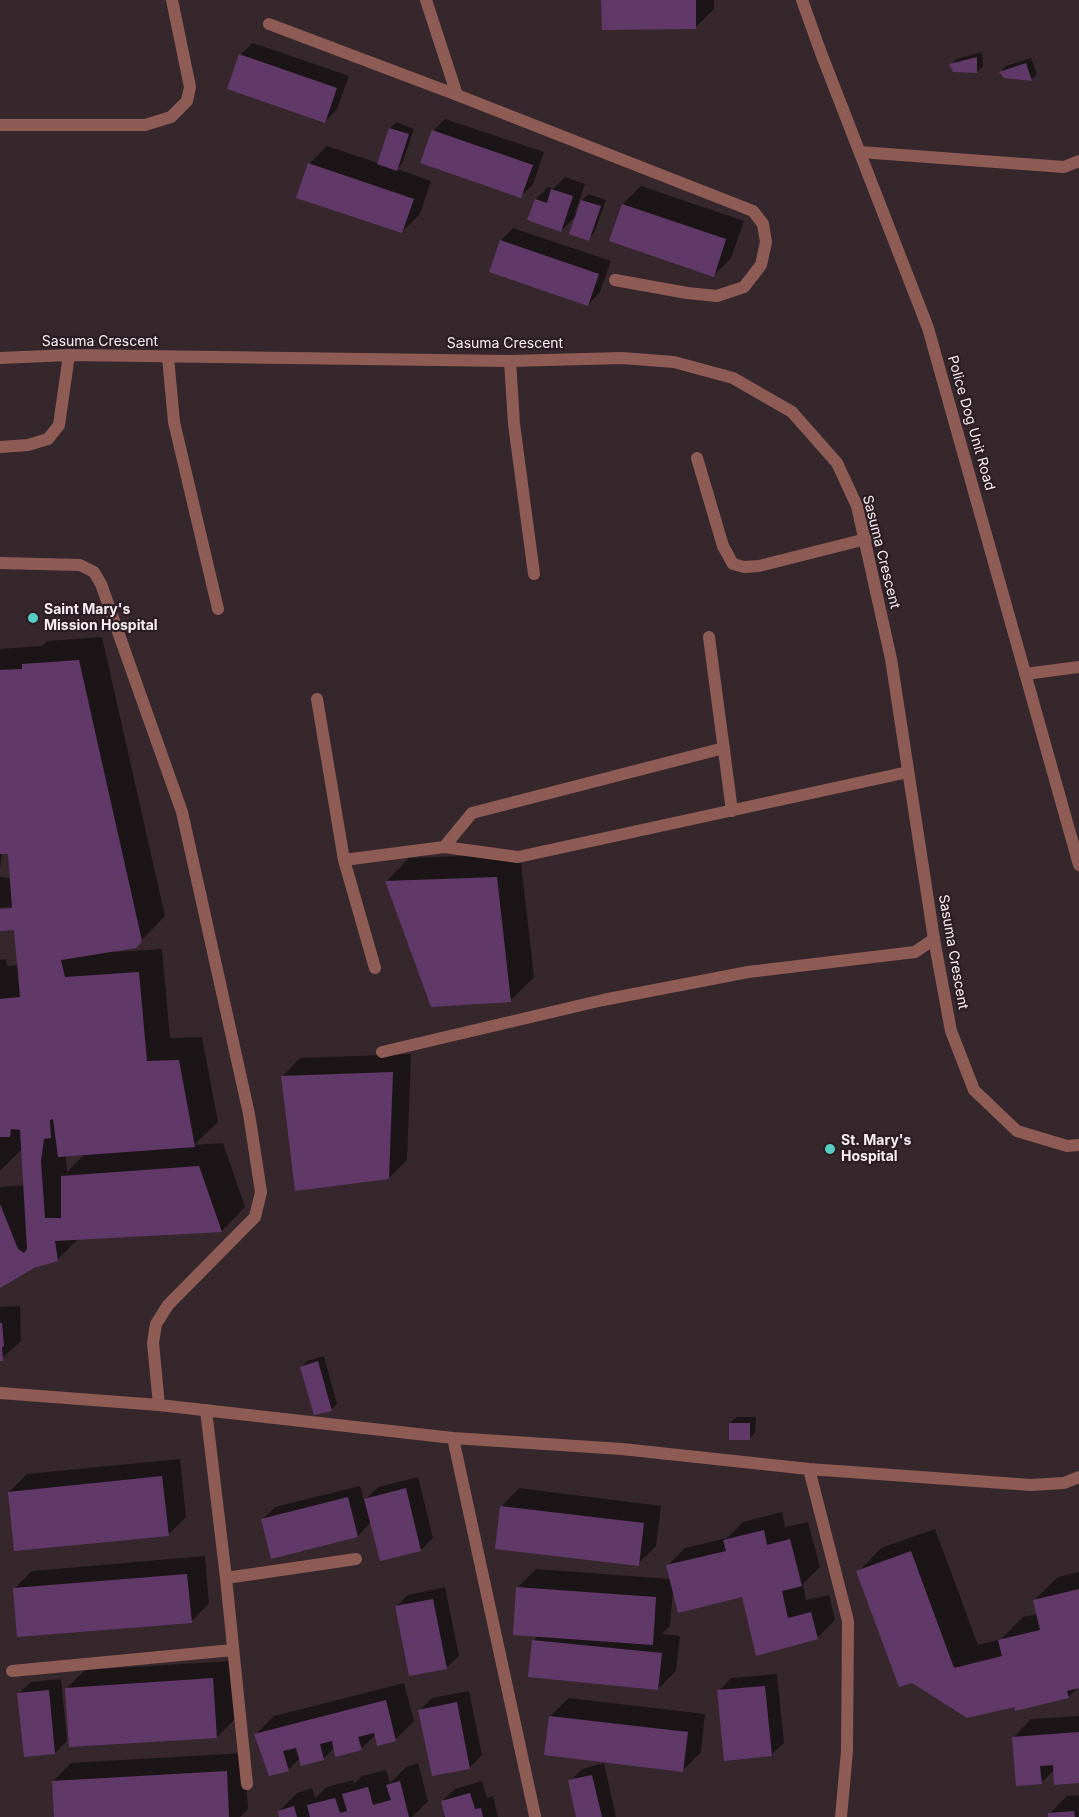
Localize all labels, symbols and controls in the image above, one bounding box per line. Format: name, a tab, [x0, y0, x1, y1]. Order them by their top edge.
street label: Sasuma Crescent	[42, 334, 158, 350]
street label: Sasuma Crescent	[447, 336, 563, 352]
street label: Police Dog Unit Road	[944, 354, 998, 492]
street label: Sasuma Crescent	[859, 493, 903, 611]
place label: Saint Mary's Mission Hospital	[44, 602, 158, 634]
marker: Saint Mary's Mission Hospital	[26, 611, 40, 625]
street label: Sasuma Crescent	[935, 893, 971, 1011]
place label: St. Mary's Hospital	[841, 1133, 911, 1166]
marker: St. Mary's Hospital	[823, 1142, 837, 1156]

